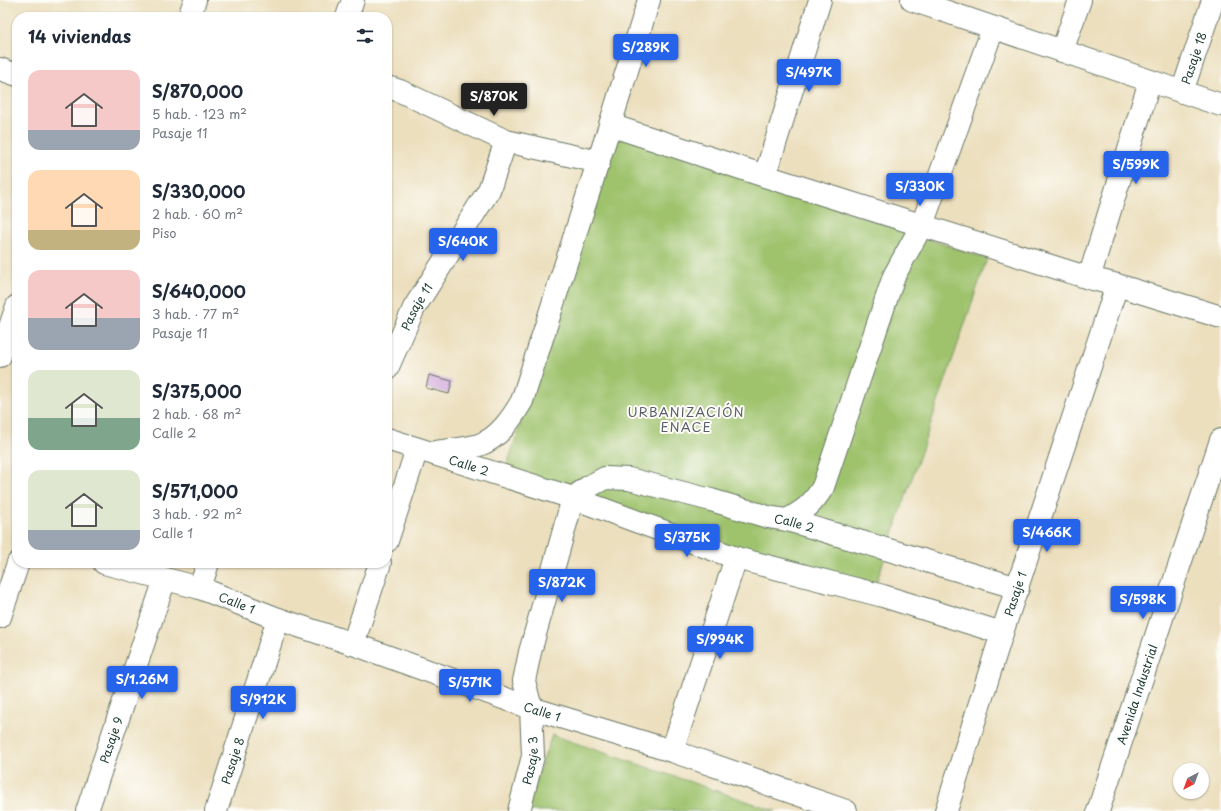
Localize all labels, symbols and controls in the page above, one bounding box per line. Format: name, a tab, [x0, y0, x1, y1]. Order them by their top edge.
text: 14 viviendas	[28, 23, 131, 49]
icon: filters	[354, 25, 376, 47]
street label: Pasaje 18	[1176, 29, 1211, 86]
pin: S/289K	[613, 34, 679, 68]
text: S/289K	[622, 37, 670, 56]
pin: S/497K	[776, 59, 842, 93]
text: S/497K	[786, 62, 832, 81]
text: S/870,000	[152, 78, 243, 104]
pin: S/870K	[461, 83, 527, 117]
icon: home	[60, 86, 108, 134]
text: S/870K	[470, 86, 518, 105]
text: 5 hab. · 123 m²	[152, 104, 247, 123]
text: Pasaje 11	[152, 123, 208, 142]
pin: S/599K	[1103, 151, 1169, 185]
text: S/599K	[1113, 154, 1159, 173]
pin: S/330K	[887, 173, 953, 207]
text: S/330K	[895, 176, 945, 195]
text: S/330,000	[152, 178, 245, 204]
icon: home	[60, 186, 108, 234]
text: 2 hab. · 60 m²	[152, 204, 243, 223]
text: Piso	[152, 223, 177, 242]
pin: S/640K	[430, 228, 496, 262]
text: S/640K	[438, 231, 488, 250]
text: S/640,000	[152, 278, 246, 304]
street label: Pasaje 11	[396, 280, 437, 333]
icon: home	[60, 286, 108, 334]
text: 3 hab. · 77 m²	[152, 304, 240, 323]
text: Pasaje 11	[152, 323, 208, 342]
text: S/375,000	[152, 378, 242, 404]
icon: home	[60, 386, 108, 434]
district label: URBANIZACIÓN ENACE	[627, 402, 745, 436]
text: 2 hab. · 68 m²	[152, 404, 242, 423]
text: Calle 2	[152, 423, 197, 442]
street label: Calle 2	[447, 450, 491, 480]
text: S/571,000	[152, 478, 238, 504]
icon: home	[60, 486, 108, 534]
text: 3 hab. · 92 m²	[152, 504, 242, 523]
street label: Calle 2	[773, 509, 817, 537]
pin: S/466K	[1014, 519, 1080, 553]
text: S/466K	[1022, 522, 1072, 541]
text: Calle 1	[152, 523, 193, 542]
pin: S/375K	[654, 524, 720, 558]
text: S/375K	[664, 527, 710, 546]
pin: S/872K	[529, 569, 595, 603]
street label: Pasaje 1	[999, 569, 1031, 618]
text: S/872K	[538, 572, 586, 591]
pin: S/598K	[1110, 586, 1176, 620]
street label: Calle 1	[216, 587, 258, 618]
text: S/598K	[1120, 589, 1166, 608]
pin: S/994K	[687, 626, 753, 660]
text: S/994K	[696, 629, 744, 648]
street label: Avenida Industrial	[1112, 642, 1162, 747]
pin: S/1.26M	[105, 666, 179, 700]
text: S/1.26M	[116, 669, 168, 688]
pin: S/571K	[437, 669, 503, 703]
text: S/571K	[448, 672, 492, 691]
pin: S/912K	[230, 686, 296, 720]
text: S/912K	[240, 689, 286, 708]
street label: Calle 1	[521, 697, 563, 726]
street label: Pasaje 9	[95, 714, 127, 766]
street label: Pasaje 8	[216, 735, 248, 786]
street label: Pasaje 3	[517, 736, 542, 786]
north arrow	[1173, 763, 1209, 799]
map controls	[1173, 763, 1209, 799]

